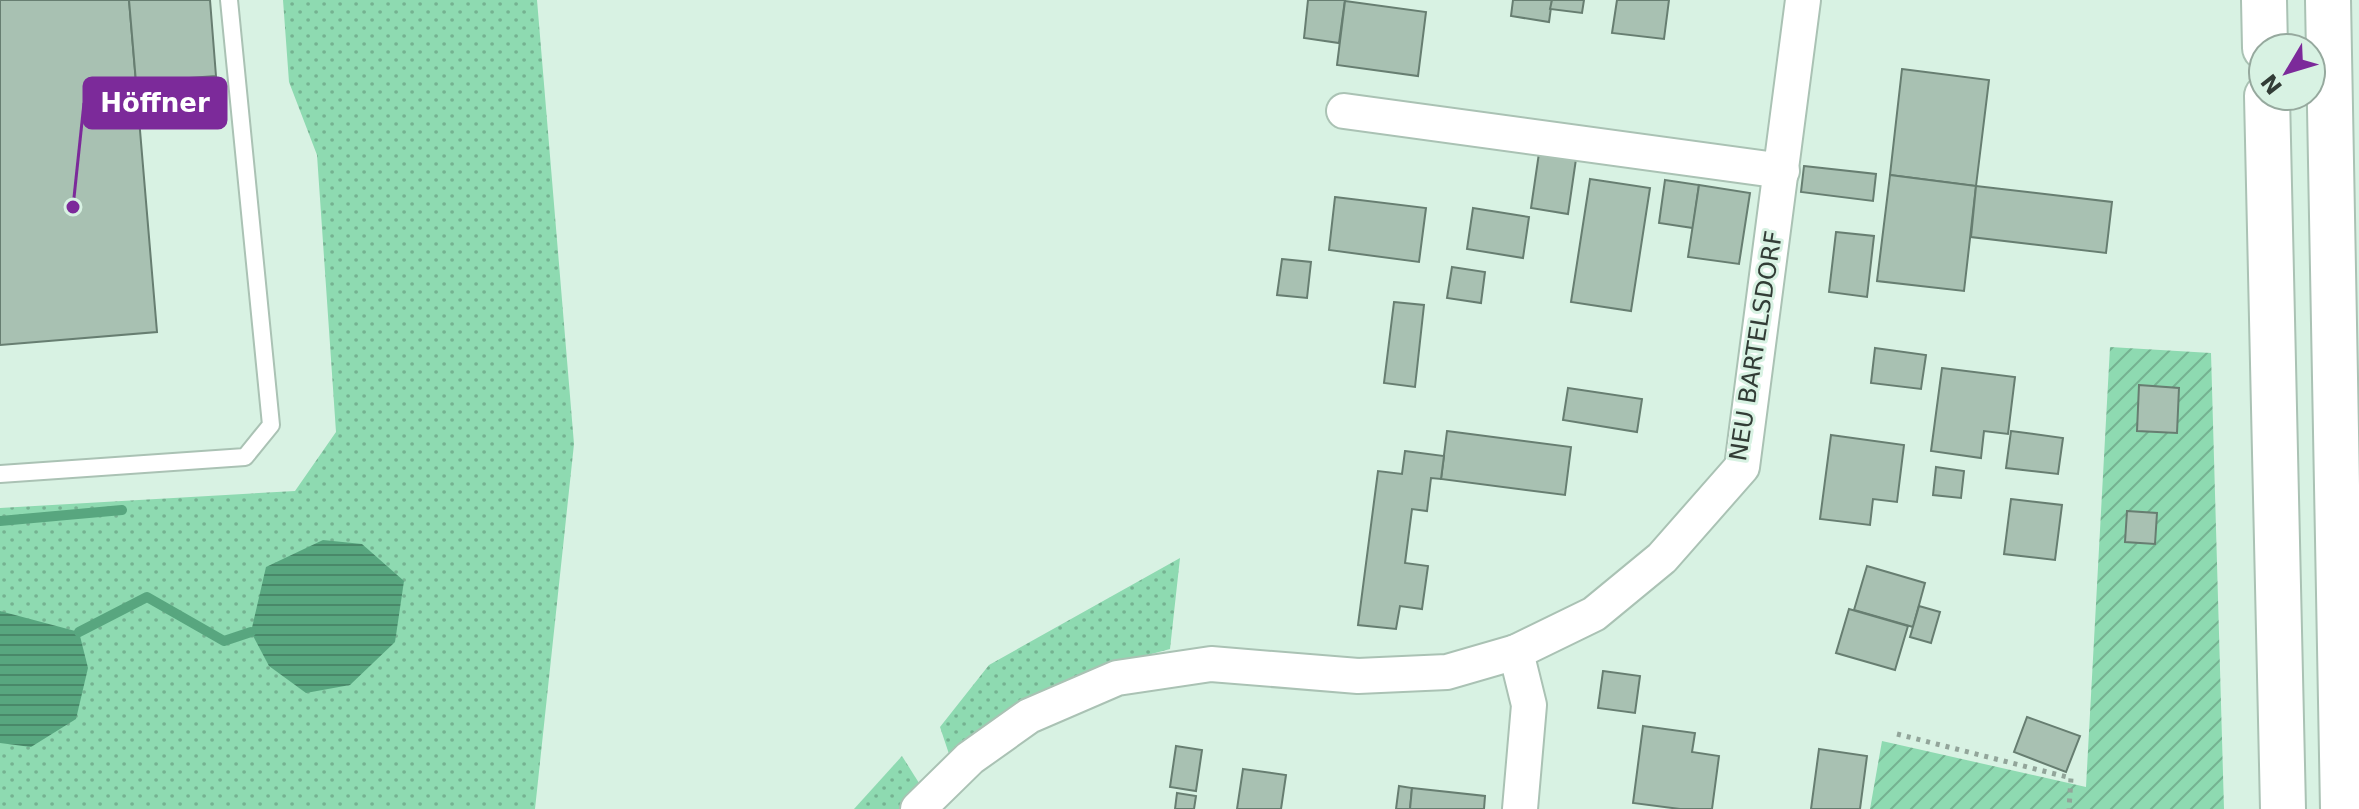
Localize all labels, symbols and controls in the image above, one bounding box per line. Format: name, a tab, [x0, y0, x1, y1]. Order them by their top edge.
north arrow	[2247, 32, 2327, 112]
text: N	[2256, 69, 2287, 99]
callout: Höffner	[84, 78, 226, 128]
text: Höffner	[100, 88, 210, 118]
street label: NEU BARTELSDORF	[1724, 229, 1788, 463]

